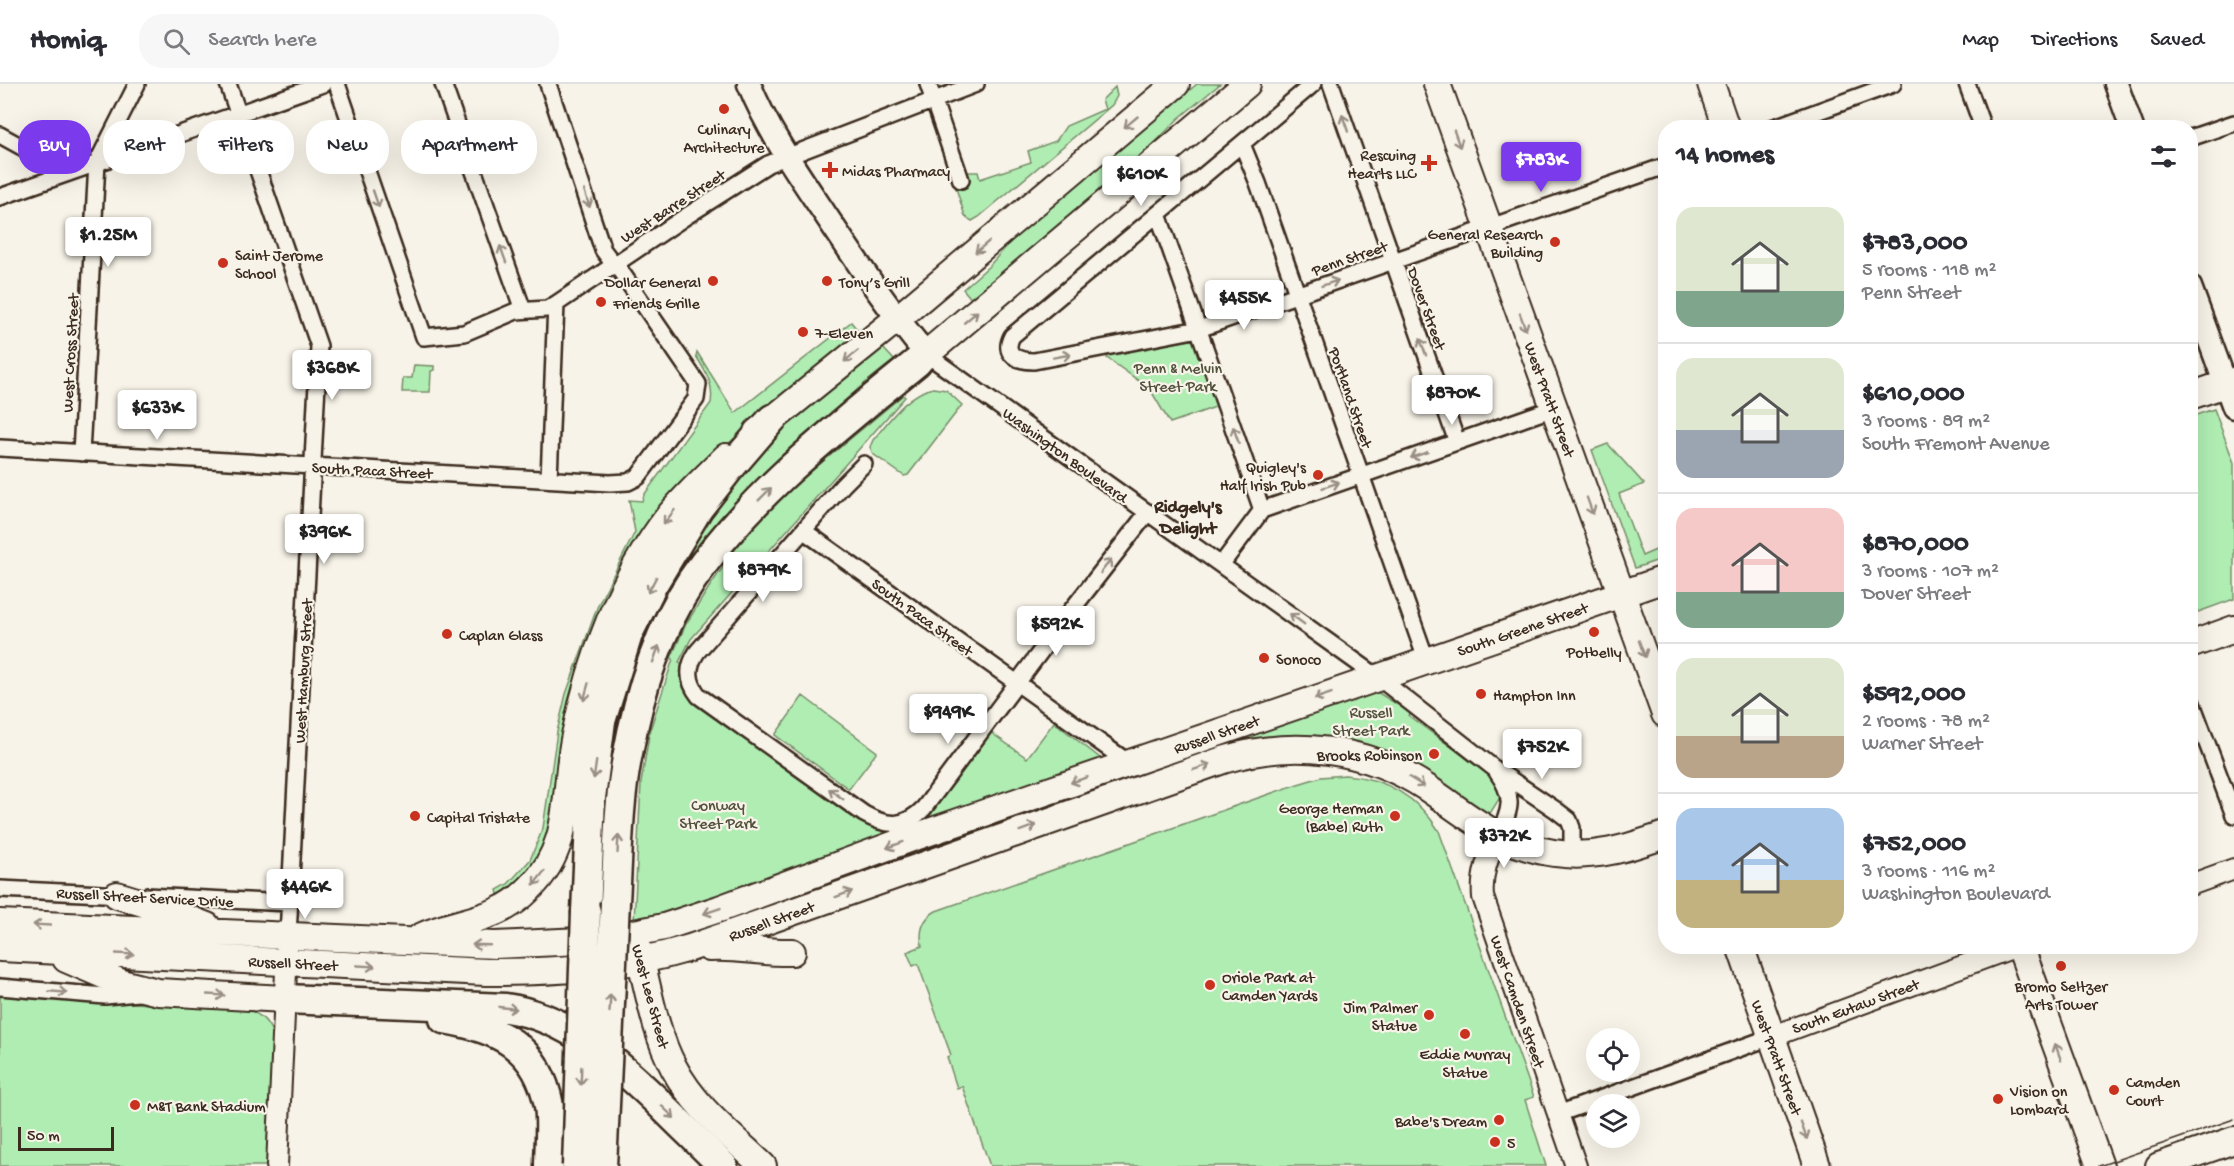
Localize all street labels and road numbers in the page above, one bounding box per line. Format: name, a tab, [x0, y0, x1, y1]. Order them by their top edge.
street label: West Barre Street	[618, 166, 731, 249]
street label: Penn Street	[1309, 238, 1392, 282]
street label: Dover Street	[1401, 265, 1449, 354]
street label: West Cross Street	[60, 292, 85, 413]
street label: West Pratt Street	[1518, 340, 1578, 462]
street label: Portland Street	[1322, 344, 1375, 452]
street label: Washington Boulevard	[998, 405, 1132, 510]
street label: South Paca Street	[311, 460, 434, 485]
street label: South Paca Street	[867, 576, 977, 663]
street label: West Hamburg Street	[292, 597, 319, 744]
street label: South Greene Street	[1455, 600, 1592, 663]
street label: Russell Street	[1172, 712, 1264, 760]
street label: Russell Street Service Drive	[56, 885, 235, 914]
street label: Russell Street	[727, 899, 819, 948]
street label: West Camden Street	[1484, 933, 1548, 1072]
street label: West Lee Street	[626, 943, 672, 1052]
street label: Russell Street	[248, 954, 339, 977]
street label: South Eutaw Street	[1790, 976, 1924, 1040]
street label: West Pratt Street	[1745, 998, 1805, 1120]

